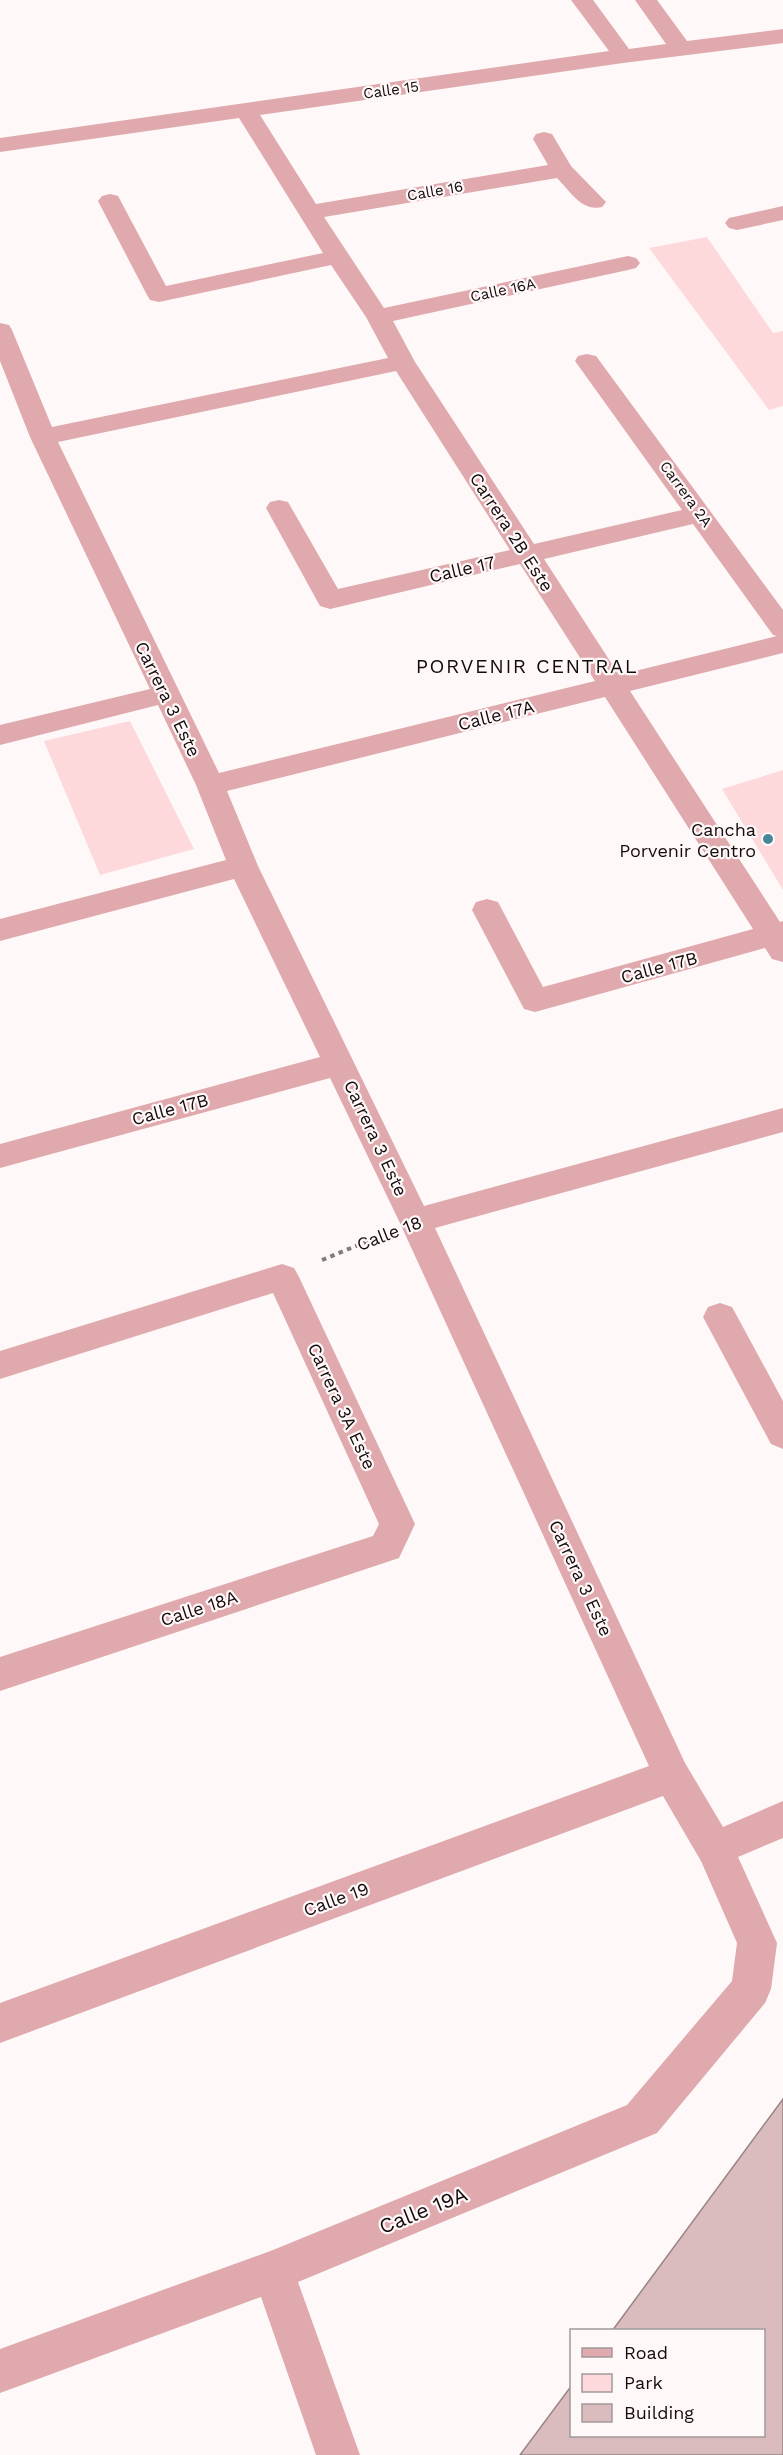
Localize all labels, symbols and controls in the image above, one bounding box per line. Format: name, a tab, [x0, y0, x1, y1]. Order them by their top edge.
street label: Calle 15	[362, 77, 420, 103]
street label: Calle 16	[406, 177, 464, 205]
street label: Calle 16A	[469, 274, 537, 306]
street label: Carrera 2A	[656, 457, 716, 531]
street label: Carrera 2B Este	[466, 469, 558, 595]
street label: Calle 17	[427, 551, 497, 587]
street label: Carrera 3 Este	[131, 638, 205, 760]
district label: PORVENIR CENTRAL	[416, 654, 638, 678]
street label: Calle 17A	[456, 695, 536, 735]
place label: Cancha Porvenir Centro	[619, 819, 756, 861]
marker: Cancha Porvenir Centro	[761, 832, 775, 846]
street label: Calle 17B	[618, 947, 700, 987]
street label: Carrera 3 Este	[340, 1077, 412, 1199]
street label: Calle 17B	[129, 1089, 211, 1129]
street label: Calle 18	[354, 1211, 424, 1255]
street label: Carrera 3A Este	[304, 1339, 380, 1473]
street label: Carrera 3 Este	[545, 1517, 617, 1639]
street label: Calle 18A	[158, 1586, 240, 1630]
street label: Calle 19	[301, 1878, 371, 1920]
street label: Calle 19A	[375, 2181, 471, 2239]
legend	[570, 2329, 765, 2437]
text: Road	[624, 2342, 668, 2363]
text: Park	[624, 2372, 663, 2393]
text: Building	[624, 2402, 694, 2423]

